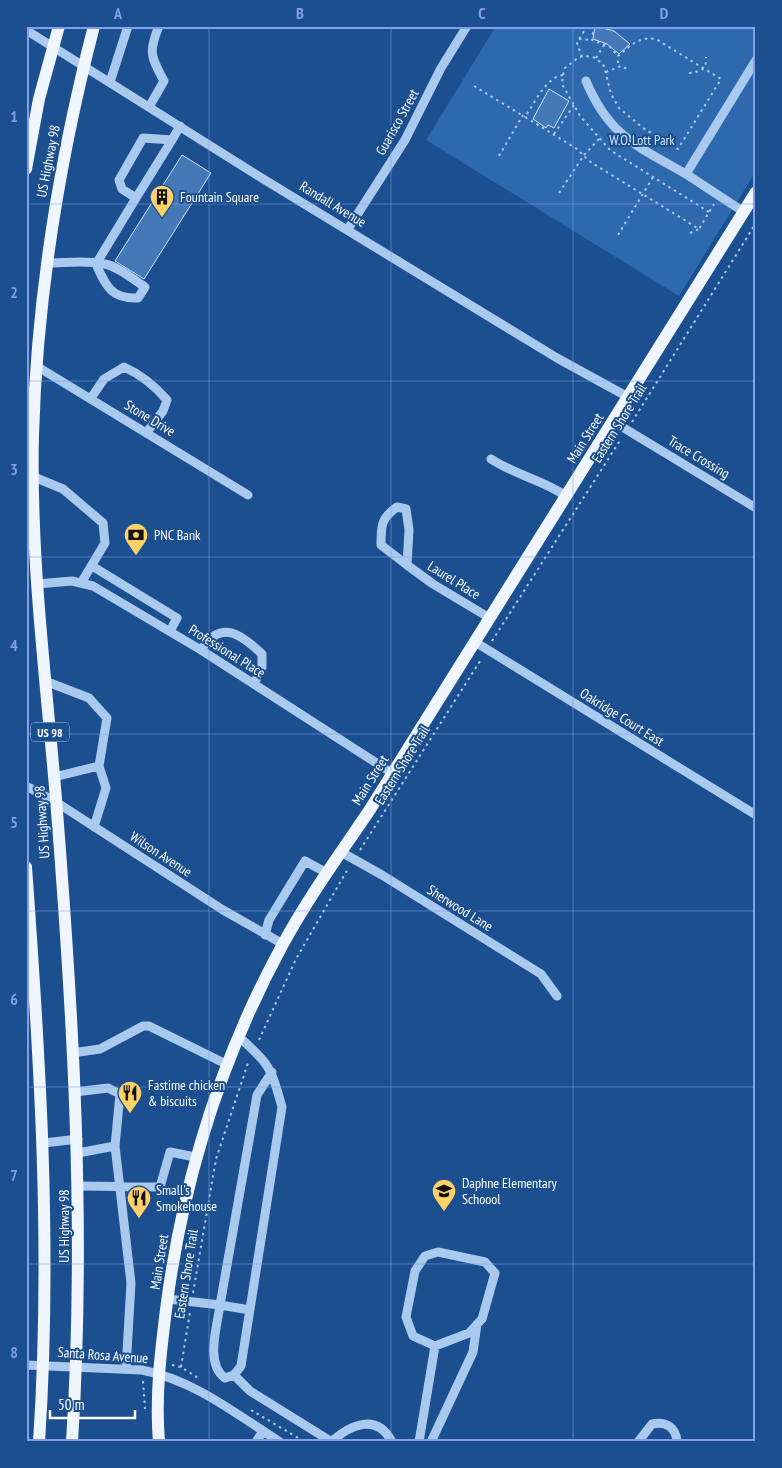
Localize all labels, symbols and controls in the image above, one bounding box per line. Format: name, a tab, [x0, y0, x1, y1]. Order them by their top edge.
text: A	[113, 3, 123, 23]
text: B	[296, 3, 304, 23]
text: C	[478, 3, 486, 23]
text: D	[660, 3, 669, 23]
street label: Guarisco Street	[371, 86, 423, 158]
text: 1	[10, 106, 18, 126]
street label: US Highway 98	[32, 123, 64, 199]
park label: W.O. Lott Park	[609, 131, 675, 149]
street label: Randall Avenue	[296, 177, 370, 231]
building icon: Fountain Square	[149, 184, 175, 218]
place label: Fountain Square	[180, 188, 259, 206]
text: 2	[10, 282, 18, 302]
street label: Eastern Shore Trail	[588, 379, 651, 466]
street label: Stone Drive	[121, 396, 179, 440]
street label: Main Street	[563, 410, 607, 466]
street label: Trace Crossing	[665, 432, 733, 482]
text: 3	[10, 459, 18, 479]
bank icon: PNC Bank	[123, 522, 149, 556]
place label: PNC Bank	[154, 526, 201, 544]
street label: Laurel Place	[424, 557, 484, 603]
street label: Professional Place	[185, 620, 269, 682]
text: 4	[10, 635, 18, 655]
street label: Oakridge Court East	[577, 684, 668, 750]
street label: Eastern Shore Trail	[371, 721, 434, 808]
road number: US 98	[31, 722, 69, 742]
street label: Main Street	[348, 752, 392, 808]
street label: US Highway 98	[30, 785, 54, 859]
text: 5	[10, 812, 18, 832]
street label: Wilson Avenue	[126, 827, 196, 881]
street label: Sherwood Lane	[424, 881, 496, 935]
text: 6	[10, 989, 18, 1009]
place label: Fastime chicken & biscuits	[148, 1076, 225, 1110]
restaurant icon: Fastime chicken & biscuits	[117, 1080, 143, 1114]
text: 7	[10, 1165, 18, 1185]
place label: Daphne Elementary Schoool	[462, 1174, 557, 1208]
school or university icon: Daphne Elementary Schoool	[431, 1178, 457, 1212]
place label: Small's Smokehouse	[156, 1181, 217, 1215]
restaurant icon: Small's Smokehouse	[126, 1185, 152, 1219]
street label: US Highway 98	[55, 1189, 73, 1263]
street label: Eastern Shore Trail	[170, 1227, 202, 1320]
street label: Main Street	[146, 1233, 172, 1291]
text: 8	[10, 1342, 18, 1362]
street label: Santa Rosa Avenue	[57, 1343, 149, 1367]
scale bar	[50, 1388, 135, 1420]
text: 50 m	[58, 1395, 84, 1414]

